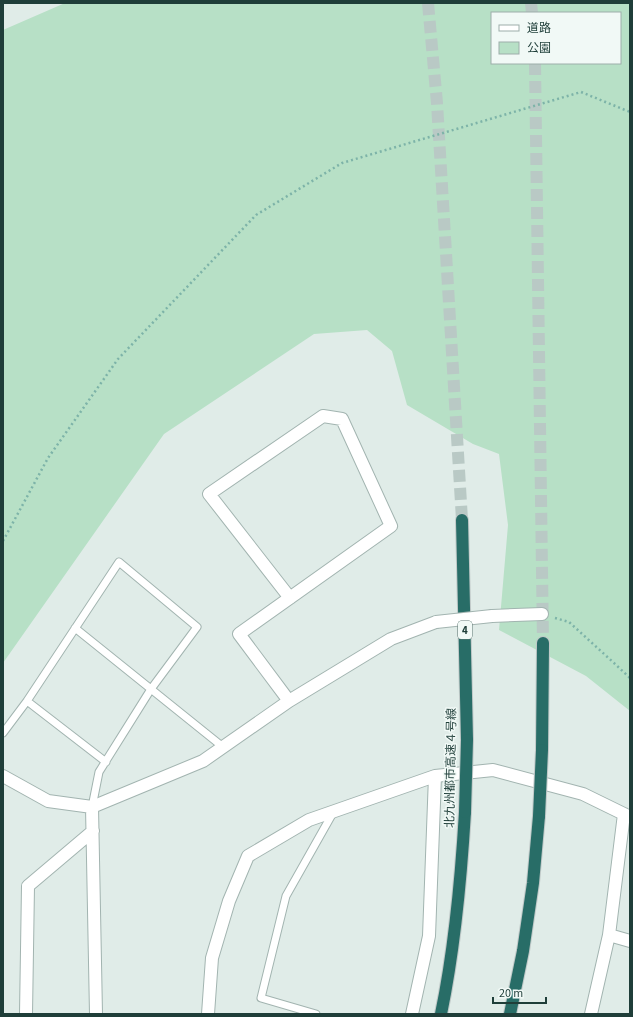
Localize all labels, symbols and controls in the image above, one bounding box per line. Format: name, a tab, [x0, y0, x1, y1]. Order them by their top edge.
legend	[491, 12, 621, 64]
text: 道路	[527, 20, 551, 37]
text: 公園	[527, 40, 551, 57]
road number: 4	[458, 621, 472, 639]
street label: 北九州都市高速４号線	[441, 708, 461, 828]
scale bar	[493, 979, 546, 1005]
text: 20 m	[499, 985, 523, 1002]

